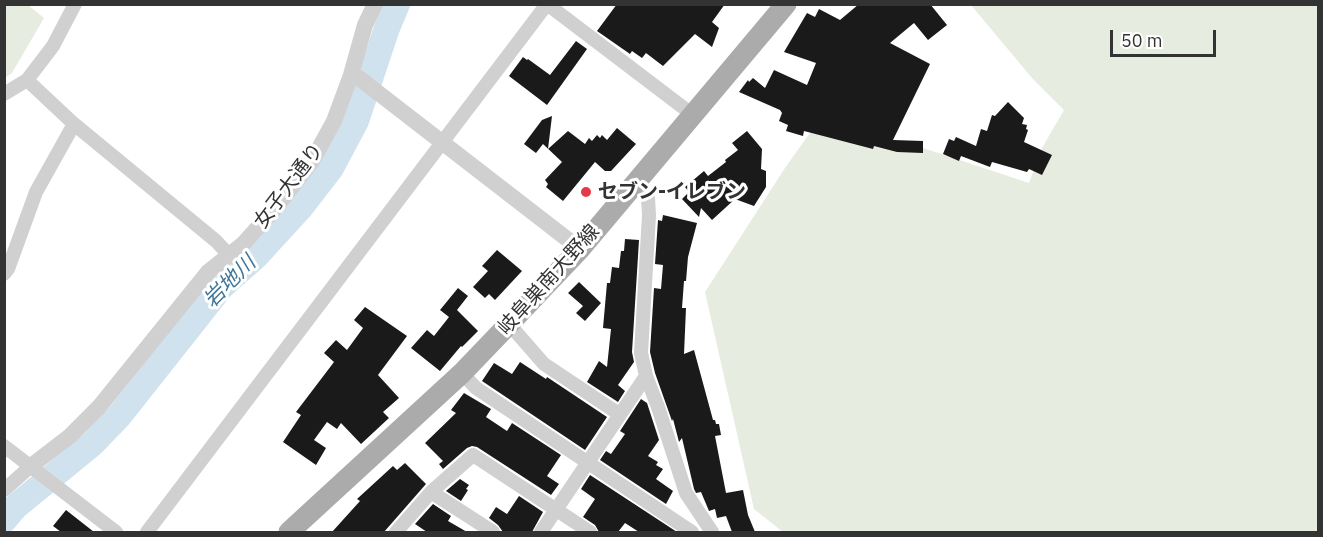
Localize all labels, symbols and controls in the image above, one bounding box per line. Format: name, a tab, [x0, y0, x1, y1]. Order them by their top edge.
scale bar	[1113, 18, 1220, 56]
text: 50 m	[1121, 29, 1163, 52]
street label: 女子大通り	[249, 139, 329, 233]
place label: セブン-イレブン	[598, 180, 746, 204]
marker: セブン-イレブン	[579, 185, 593, 199]
street label: 岐阜巣南大野線	[493, 220, 605, 340]
water label: 岩地川	[199, 251, 261, 313]

